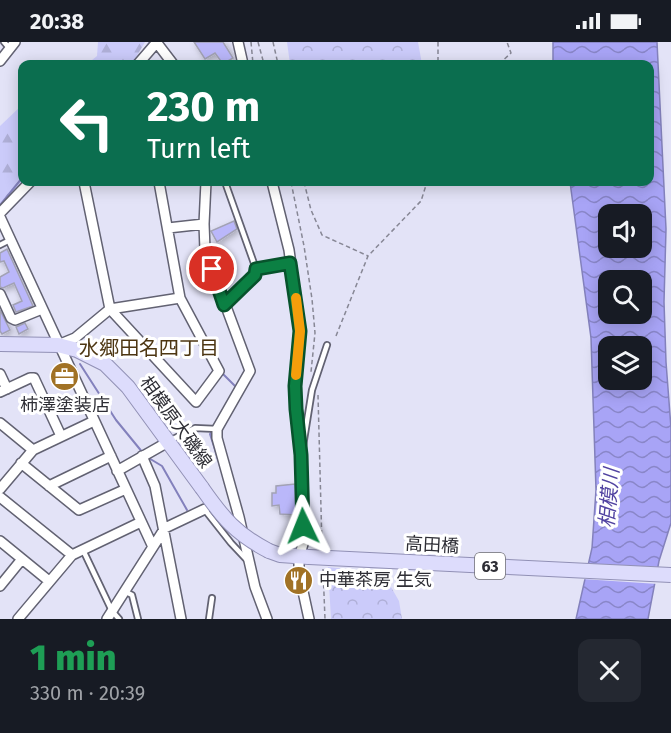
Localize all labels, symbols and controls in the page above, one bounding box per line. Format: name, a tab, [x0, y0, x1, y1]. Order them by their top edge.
text: 20:38	[30, 8, 84, 35]
text: 230 m	[147, 82, 260, 132]
icon: left	[48, 84, 126, 162]
text: Turn left	[147, 133, 250, 165]
map controls	[598, 204, 652, 390]
button: sound	[598, 204, 652, 258]
pin	[186, 243, 237, 294]
icon: arrive	[195, 252, 228, 285]
button: search	[598, 270, 652, 324]
district label: 水郷田名四丁目	[79, 336, 219, 360]
button: layers	[598, 336, 652, 390]
office icon: 柿澤塗装店	[49, 360, 81, 392]
street label: 相模原大磯線	[135, 372, 217, 472]
place label: 柿澤塗装店	[20, 394, 110, 416]
water label: 相模川	[594, 465, 624, 529]
position arrow	[271, 494, 335, 558]
street label: 高田橋	[404, 533, 460, 557]
road number: 63	[475, 553, 505, 579]
restaurant icon: 中華茶房 生気	[282, 564, 314, 596]
place label: 中華茶房 生気	[319, 569, 432, 591]
text: 1 min	[30, 636, 116, 680]
button: close	[578, 639, 641, 702]
text: 330 m · 20:39	[30, 681, 145, 705]

